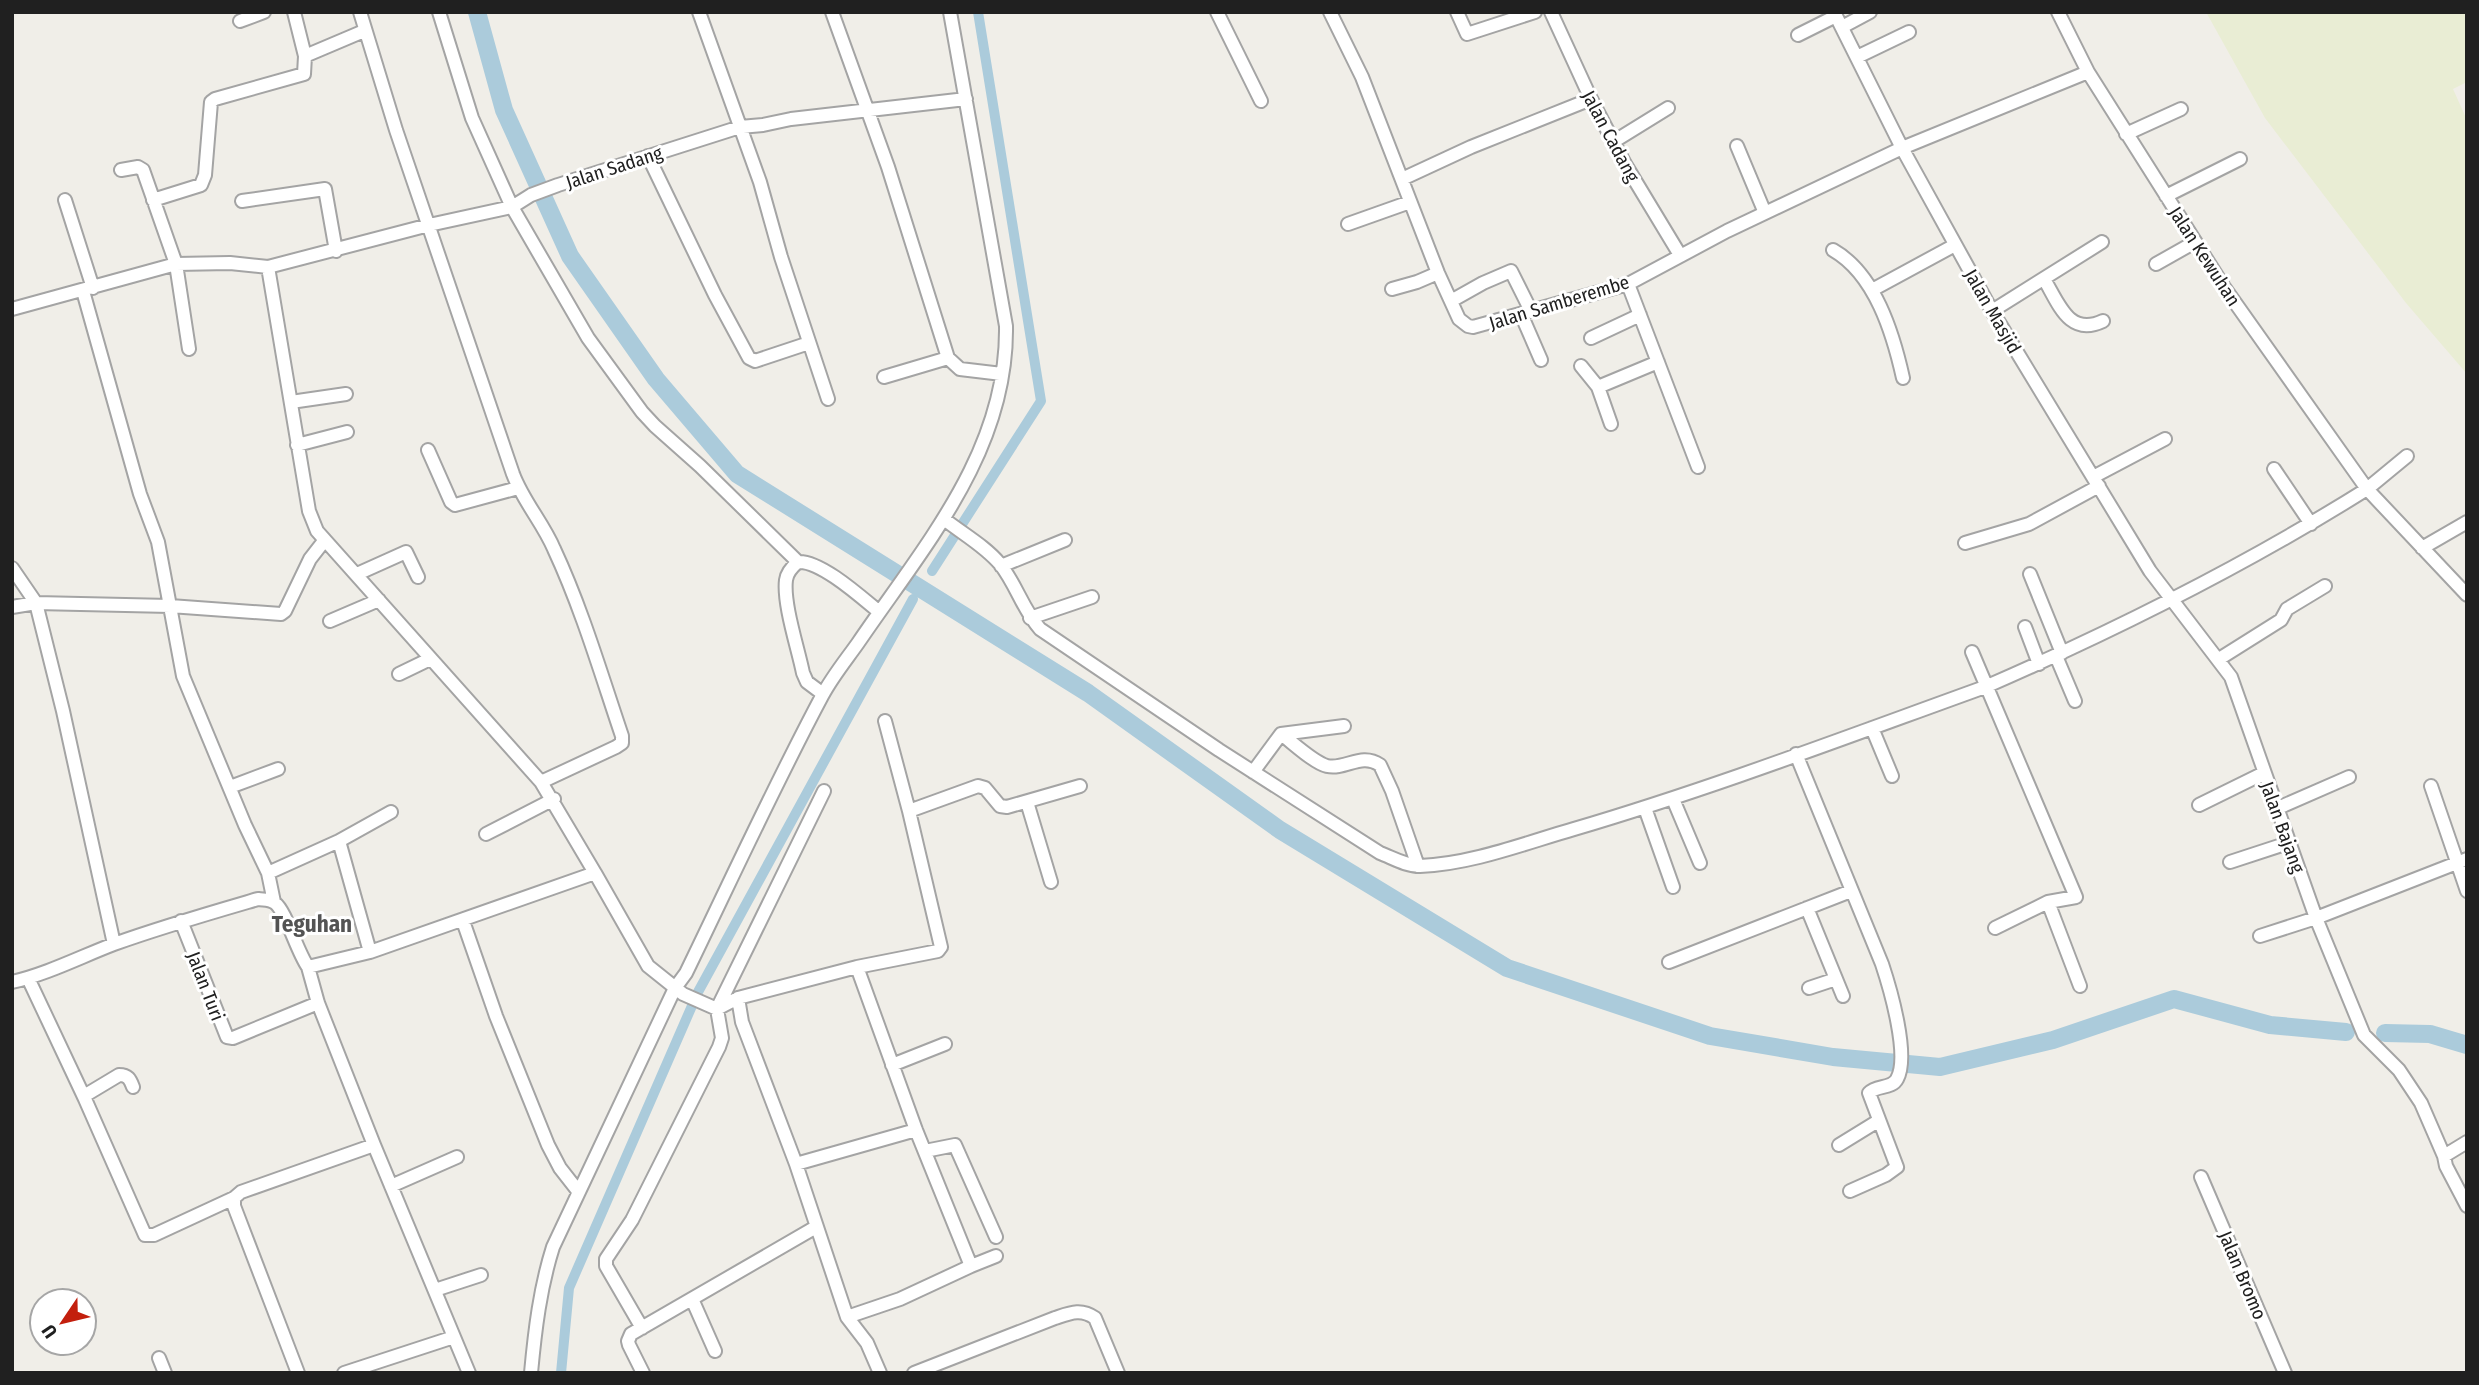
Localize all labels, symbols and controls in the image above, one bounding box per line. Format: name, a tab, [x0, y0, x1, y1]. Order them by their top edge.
street label: Jalan Cadang	[1577, 87, 1644, 186]
street label: Jalan Sadang	[563, 141, 665, 194]
street label: Jalan Kewuhan	[2164, 202, 2245, 310]
street label: Jalan Masjid	[1959, 265, 2026, 358]
street label: Jalan Samberembe	[1486, 270, 1632, 335]
street label: Jalan Bajang	[2255, 778, 2310, 876]
district label: Teguhan	[272, 910, 352, 938]
street label: Jalan Turi	[182, 948, 229, 1024]
street label: Jalan Bromo	[2214, 1227, 2272, 1323]
north arrow	[28, 1287, 98, 1357]
text: U	[37, 1320, 62, 1343]

